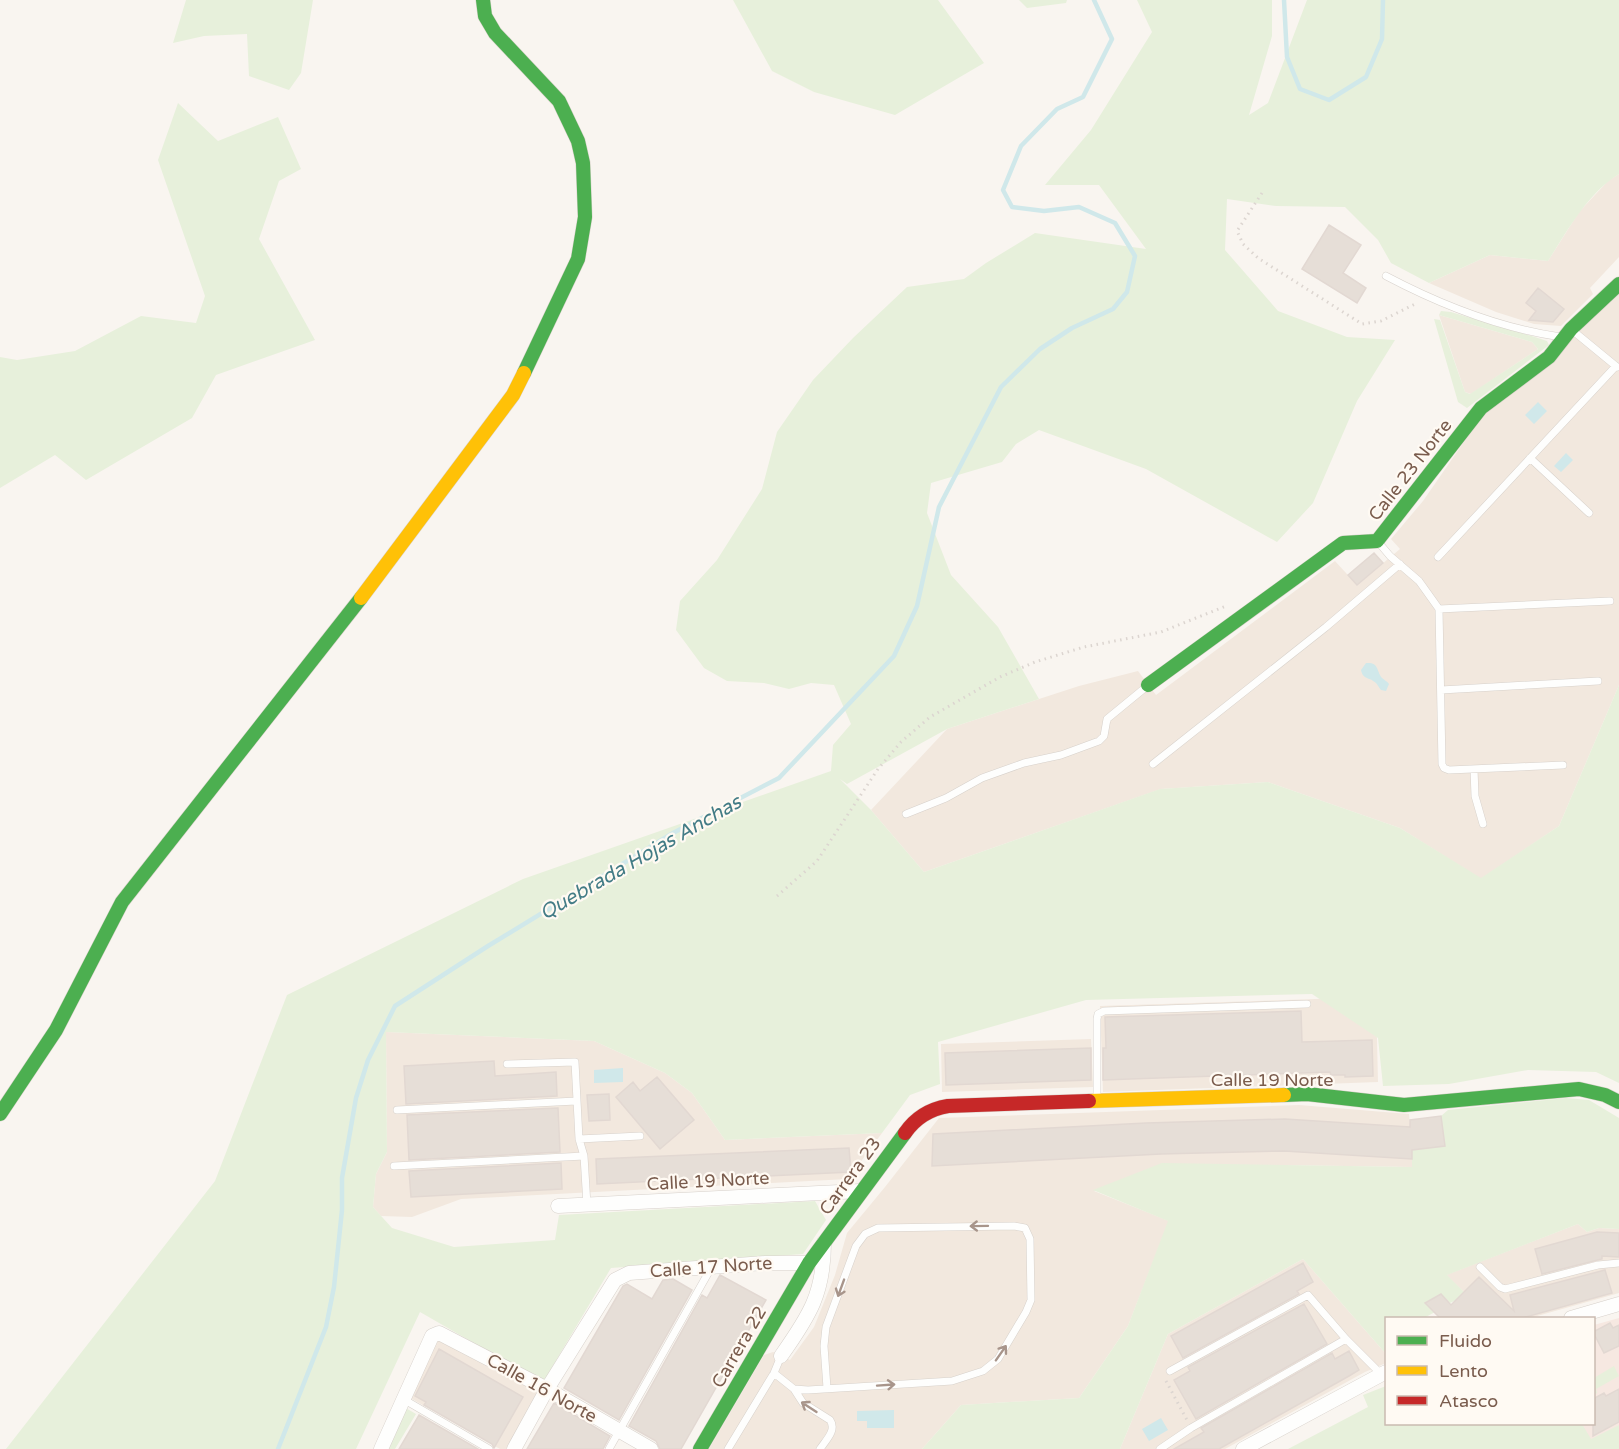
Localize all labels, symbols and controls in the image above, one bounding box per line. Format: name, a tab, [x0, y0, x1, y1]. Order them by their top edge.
street label: Calle 23 Norte	[1364, 415, 1456, 525]
water label: Quebrada Hojas Anchas	[535, 790, 747, 925]
street label: Calle 19 Norte	[1211, 1069, 1333, 1091]
street label: Carrera 23	[814, 1133, 886, 1219]
street label: Calle 19 Norte	[646, 1167, 770, 1195]
one-way arrow	[970, 1220, 990, 1232]
street label: Calle 17 Norte	[649, 1252, 773, 1282]
one-way arrow	[835, 1278, 846, 1296]
street label: Carrera 22	[707, 1302, 771, 1392]
legend	[1385, 1317, 1595, 1425]
text: Fluido	[1439, 1330, 1492, 1352]
one-way arrow	[995, 1346, 1007, 1362]
street label: Calle 16 Norte	[483, 1349, 601, 1427]
text: Lento	[1439, 1360, 1488, 1382]
one-way arrow	[875, 1379, 895, 1390]
text: Atasco	[1439, 1390, 1498, 1412]
one-way arrow	[801, 1400, 818, 1413]

